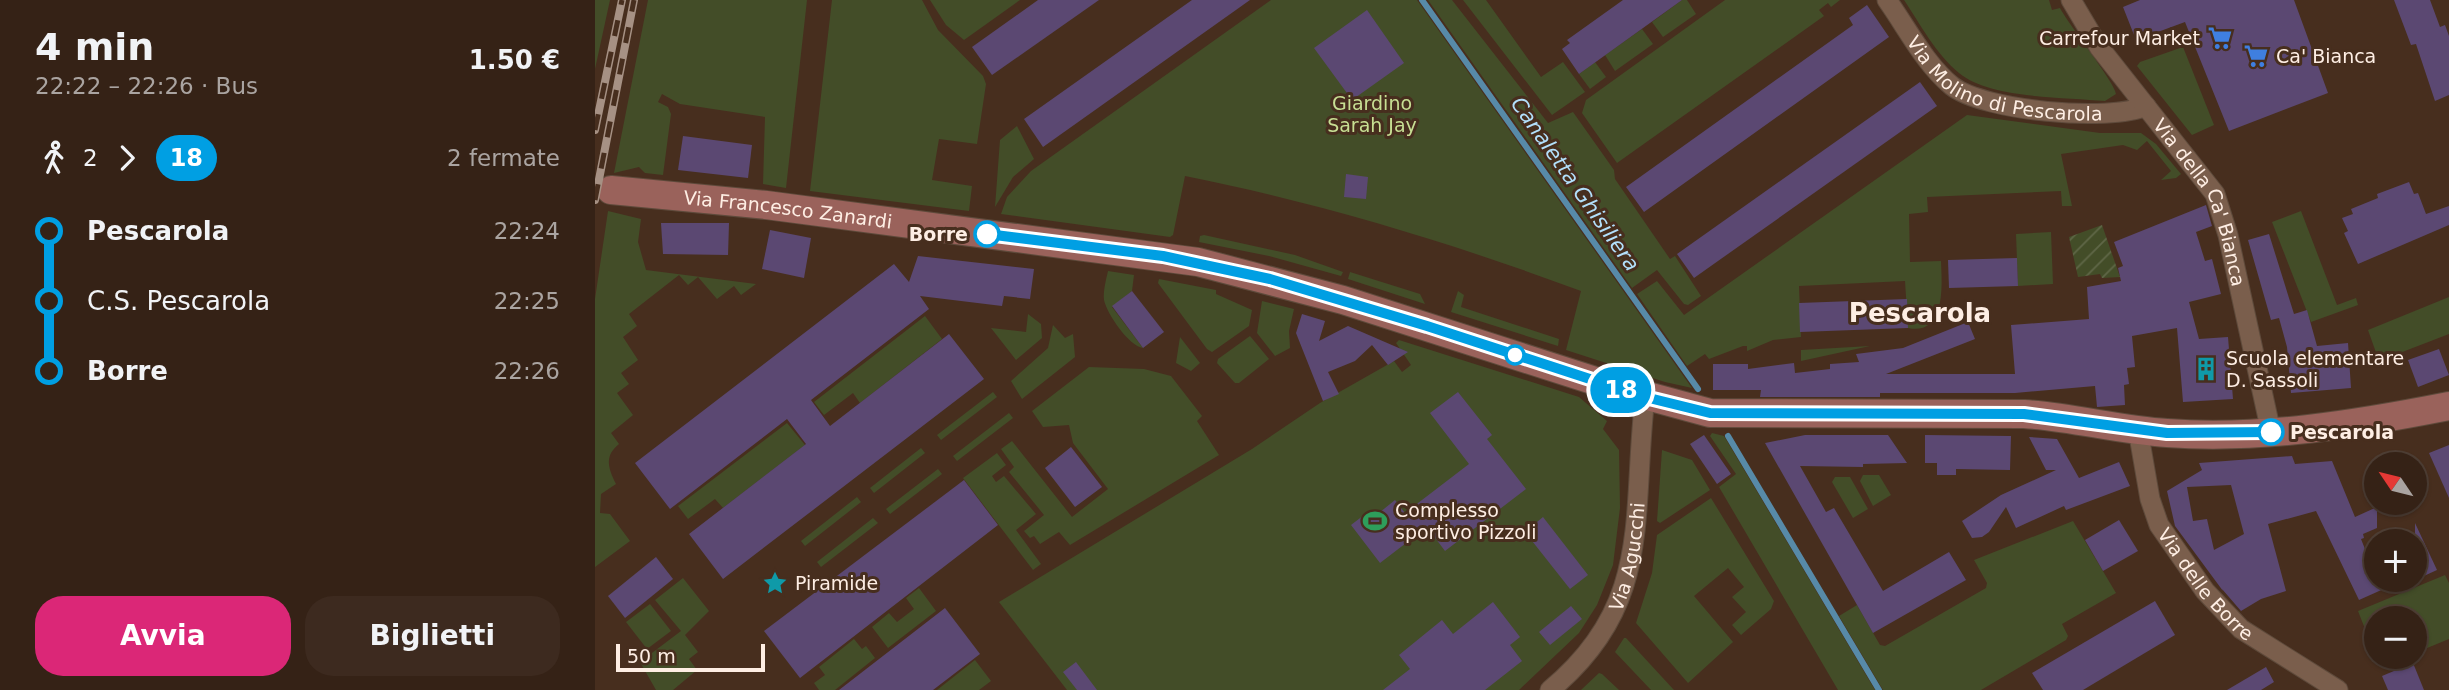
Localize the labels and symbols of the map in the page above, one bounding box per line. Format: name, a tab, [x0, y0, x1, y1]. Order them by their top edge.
supermarket icon: Carrefour Market	[2206, 24, 2234, 52]
place label: Carrefour Market	[2039, 27, 2200, 49]
street label: Via Molino di Pescarola	[1903, 32, 2103, 125]
supermarket icon: Ca' Bianca	[2242, 42, 2270, 70]
place label: Ca' Bianca	[2276, 45, 2376, 67]
park label: Giardino Sarah Jay	[1327, 92, 1417, 136]
water label: Canaletta Ghisiliera	[1506, 92, 1644, 276]
street label: Via della Ca' Bianca	[2149, 114, 2250, 288]
street label: Via Francesco Zanardi	[683, 186, 894, 233]
marker: Borre	[974, 221, 1000, 247]
place label: Borre	[909, 223, 968, 245]
district label: Pescarola	[1849, 298, 1991, 328]
unlabelled marker	[1505, 345, 1525, 365]
place label: Scuola elementare D. Sassoli	[2226, 347, 2404, 391]
building icon: Scuola elementare D. Sassoli	[2192, 355, 2220, 383]
line badge: 18	[1590, 367, 1653, 413]
marker: Pescarola	[2258, 419, 2284, 445]
place label: Pescarola	[2290, 421, 2394, 443]
north arrow	[2364, 452, 2427, 514]
place label: Complesso sportivo Pizzoli	[1395, 499, 1536, 543]
street label: Via Agucchi	[1604, 502, 1649, 614]
sports icon: Complesso sportivo Pizzoli	[1361, 507, 1389, 535]
street label: Via delle Borre	[2153, 524, 2257, 645]
place icon: Piramide	[761, 569, 789, 597]
place label: Piramide	[795, 572, 878, 594]
scale bar	[616, 641, 765, 673]

